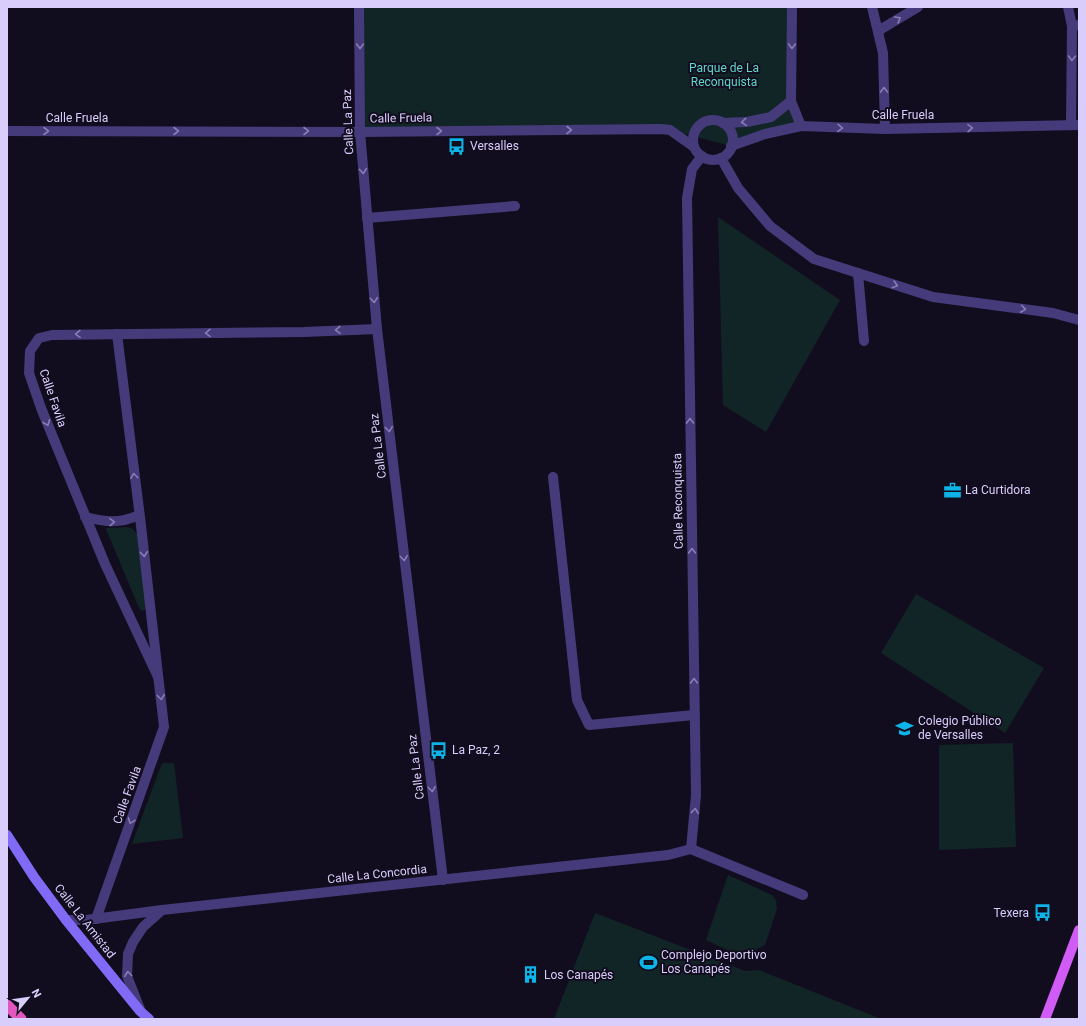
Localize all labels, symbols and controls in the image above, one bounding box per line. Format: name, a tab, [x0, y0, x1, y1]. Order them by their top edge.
one-way arrow	[894, 17, 901, 24]
one-way arrow	[355, 43, 364, 49]
one-way arrow	[788, 43, 796, 49]
one-way arrow	[1068, 55, 1076, 61]
park label: Parque de La Reconquista	[689, 61, 759, 89]
one-way arrow	[880, 87, 888, 93]
street label: Calle La Paz	[340, 89, 356, 155]
street label: Calle Fruela	[872, 108, 934, 122]
street label: Calle Fruela	[370, 110, 432, 126]
street label: Calle Fruela	[46, 111, 108, 125]
one-way arrow	[741, 117, 747, 126]
one-way arrow	[837, 123, 843, 132]
one-way arrow	[967, 123, 973, 132]
one-way arrow	[566, 126, 572, 134]
one-way arrow	[43, 127, 49, 135]
one-way arrow	[173, 127, 179, 135]
one-way arrow	[303, 127, 309, 135]
one-way arrow	[436, 127, 442, 135]
bus stop icon: Versalles	[447, 136, 467, 156]
place label: Versalles	[470, 139, 519, 153]
one-way arrow	[359, 168, 368, 174]
one-way arrow	[892, 280, 899, 289]
one-way arrow	[370, 297, 379, 303]
one-way arrow	[1020, 304, 1026, 313]
one-way arrow	[335, 326, 341, 334]
one-way arrow	[205, 329, 211, 337]
one-way arrow	[75, 330, 81, 339]
street label: Calle Favila	[37, 367, 69, 429]
street label: Calle La Paz	[367, 413, 389, 479]
one-way arrow	[686, 418, 694, 424]
one-way arrow	[43, 419, 51, 426]
one-way arrow	[384, 426, 393, 432]
street label: Calle Reconquista	[670, 453, 686, 549]
one-way arrow	[130, 473, 139, 480]
office icon: La Curtidora	[942, 480, 962, 500]
place label: La Curtidora	[965, 483, 1031, 497]
one-way arrow	[109, 517, 115, 526]
one-way arrow	[688, 548, 696, 554]
one-way arrow	[139, 551, 148, 557]
one-way arrow	[400, 555, 409, 561]
one-way arrow	[689, 678, 698, 684]
one-way arrow	[156, 694, 165, 700]
place label: Colegio Público de Versalles	[918, 714, 1001, 742]
school or university icon: Colegio Público de Versalles	[895, 718, 915, 738]
street label: Calle La Paz	[405, 734, 427, 800]
bus stop icon: La Paz, 2	[429, 740, 449, 760]
place label: La Paz, 2	[452, 743, 500, 757]
street label: Calle Favila	[110, 764, 144, 826]
one-way arrow	[427, 786, 436, 792]
one-way arrow	[690, 807, 699, 814]
one-way arrow	[128, 817, 136, 824]
street label: Calle La Concordia	[327, 862, 427, 886]
street label: Calle La Amistad	[52, 881, 118, 961]
bus stop icon: Texera	[1032, 903, 1052, 923]
place label: Texera	[993, 906, 1029, 920]
place label: Complejo Deportivo Los Canapés	[661, 948, 767, 976]
sports icon: Complejo Deportivo Los Canapés	[638, 952, 658, 972]
building icon: Los Canapés	[521, 965, 541, 985]
place label: Los Canapés	[544, 968, 613, 982]
one-way arrow	[124, 971, 133, 978]
north arrow	[8, 978, 48, 1018]
text: N	[29, 987, 44, 1000]

